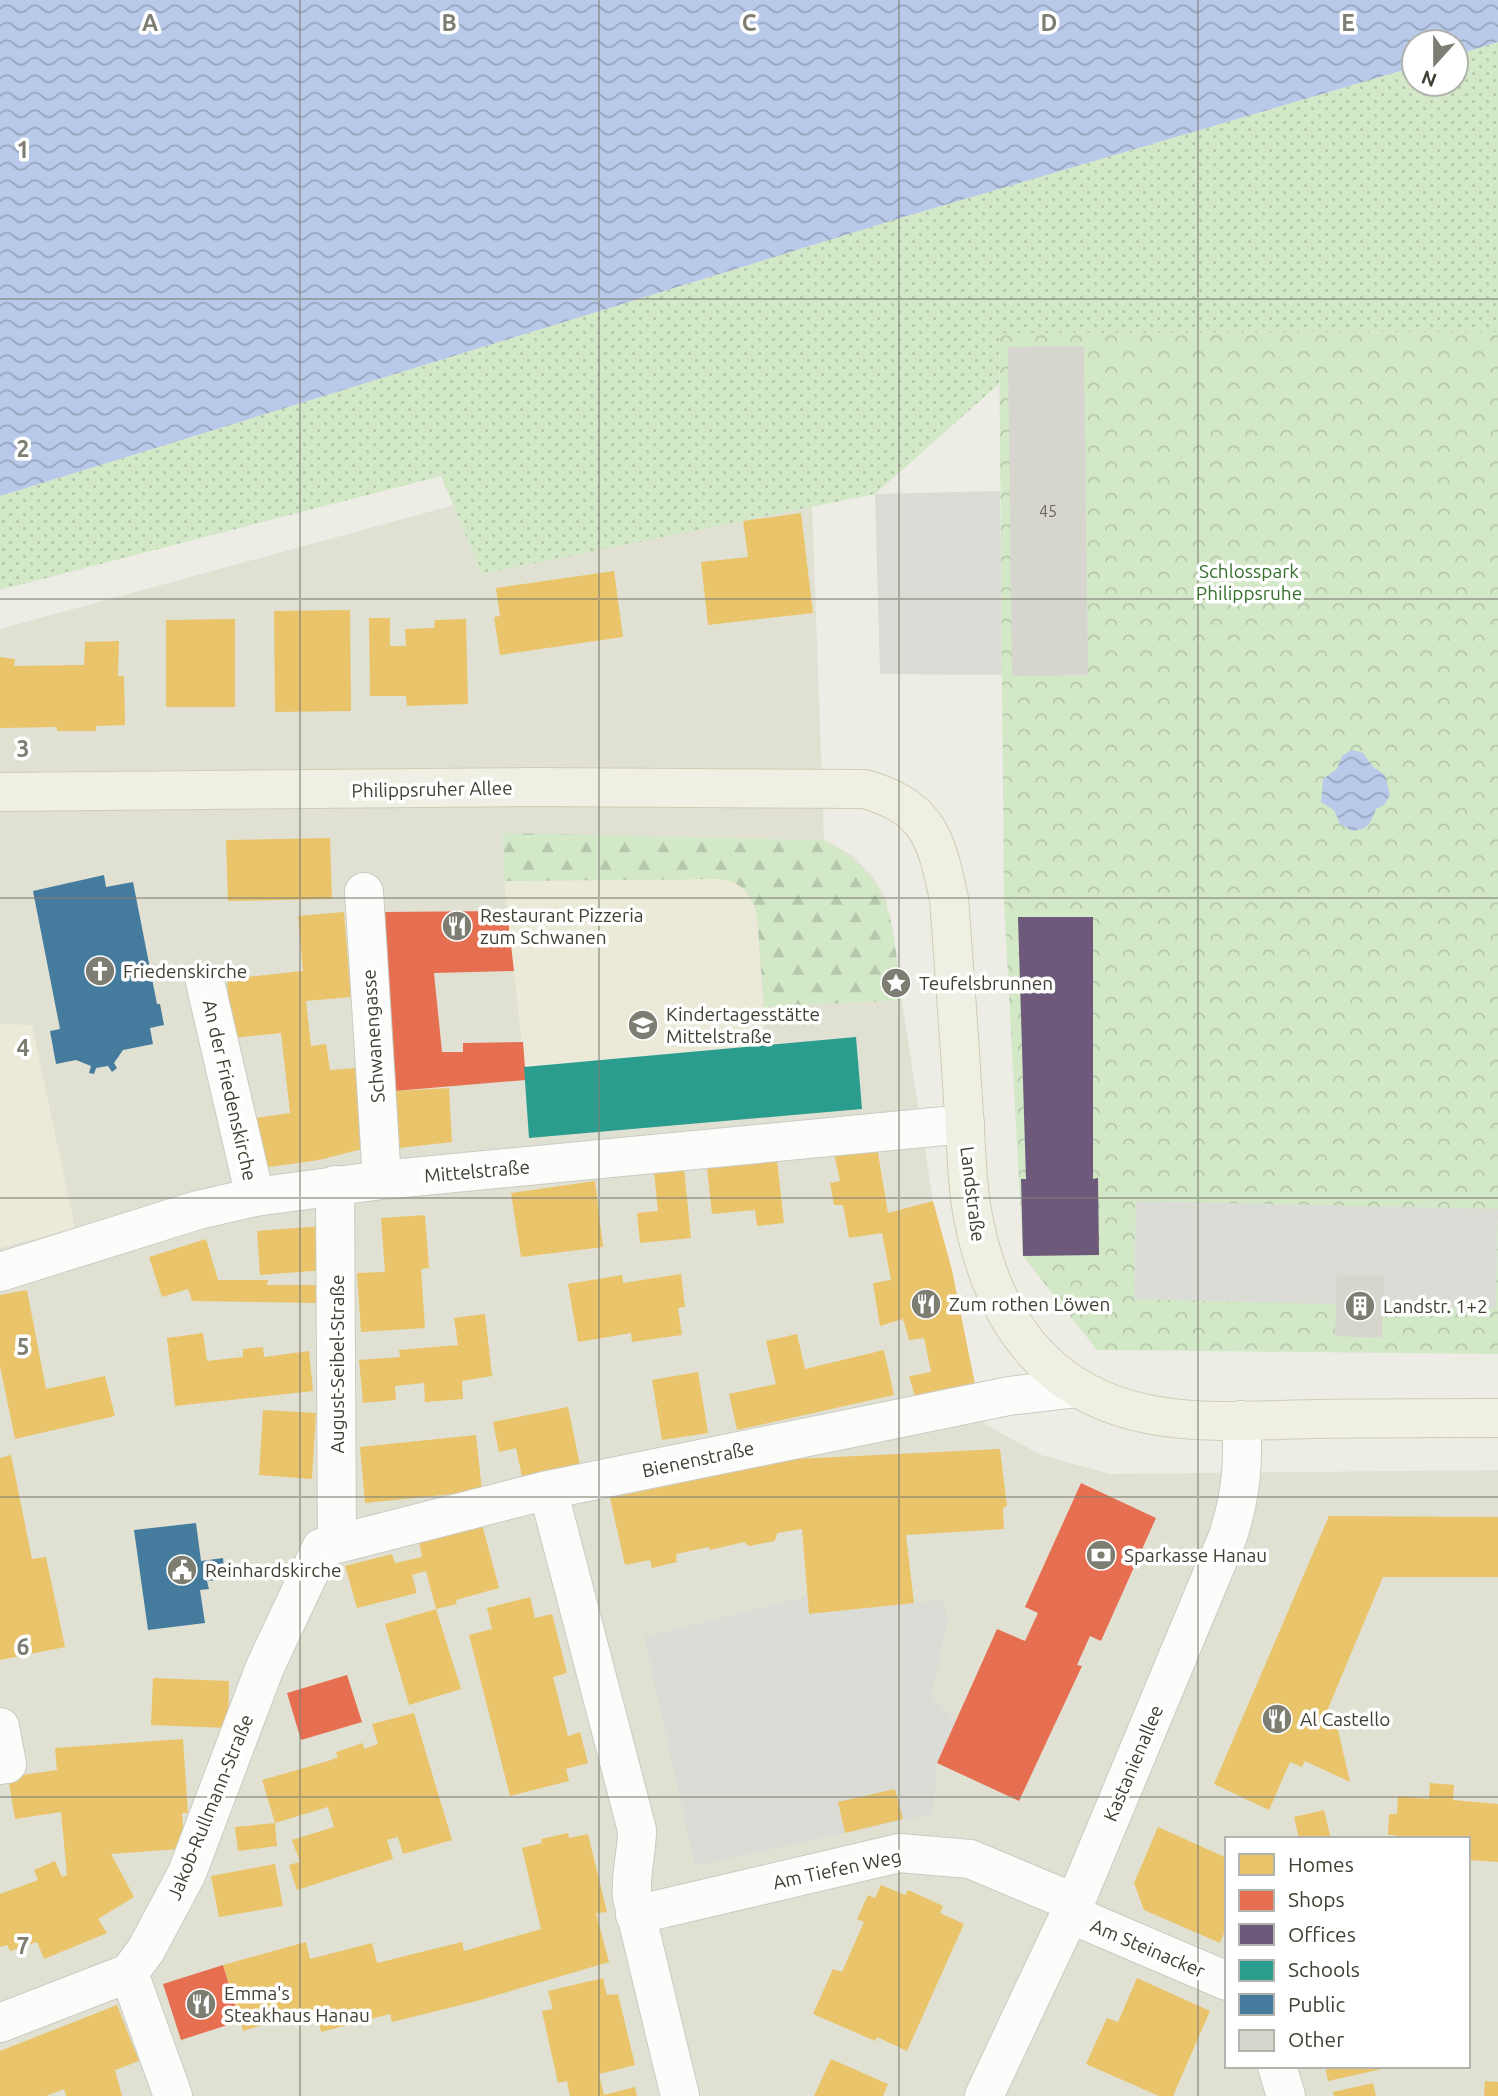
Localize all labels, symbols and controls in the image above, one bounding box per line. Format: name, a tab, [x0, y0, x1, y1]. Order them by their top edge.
text: A	[142, 10, 158, 35]
text: B	[441, 10, 457, 35]
text: C	[742, 10, 757, 35]
text: D	[1041, 10, 1057, 35]
text: E	[1341, 10, 1355, 35]
north arrow	[1400, 28, 1470, 98]
text: N	[1418, 66, 1439, 92]
text: 1	[17, 137, 29, 162]
text: 2	[17, 436, 29, 461]
house number: 45	[1039, 502, 1057, 520]
park label: Schlosspark Philippsruhe	[1196, 560, 1302, 604]
text: 3	[17, 736, 29, 761]
street label: Philippsruher Allee	[351, 777, 513, 801]
place label: Restaurant Pizzeria zum Schwanen	[480, 904, 644, 948]
restaurant icon: Restaurant Pizzeria zum Schwanen	[440, 909, 474, 943]
church icon: Friedenskirche	[83, 954, 117, 988]
place label: Friedenskirche	[123, 960, 247, 982]
place icon: Teufelsbrunnen	[879, 966, 913, 1000]
street label: Schwanengasse	[357, 968, 389, 1104]
place label: Teufelsbrunnen	[919, 972, 1053, 994]
street label: An der Friedenskirche	[198, 997, 262, 1183]
place label: Kindertagesstätte Mittelstraße	[666, 1003, 820, 1047]
school or university icon: Kindertagesstätte Mittelstraße	[626, 1008, 660, 1042]
text: 4	[17, 1035, 30, 1060]
street label: Landstraße	[956, 1145, 990, 1243]
street label: Mittelstraße	[423, 1155, 531, 1187]
street label: August-Seibel-Straße	[326, 1274, 348, 1454]
restaurant icon: Zum rothen Löwen	[909, 1287, 943, 1321]
building icon: Landstr. 1+2	[1343, 1289, 1377, 1323]
place label: Zum rothen Löwen	[949, 1293, 1110, 1315]
place label: Landstr. 1+2	[1383, 1295, 1488, 1317]
text: 5	[17, 1334, 29, 1359]
street label: Bienenstraße	[640, 1436, 756, 1482]
bank icon: Sparkasse Hanau	[1084, 1538, 1118, 1572]
place label: Sparkasse Hanau	[1124, 1544, 1267, 1566]
public building icon: Reinhardskirche	[165, 1553, 199, 1587]
place label: Reinhardskirche	[205, 1559, 341, 1581]
text: 6	[17, 1634, 30, 1659]
street label: Kastanienallee	[1099, 1702, 1167, 1824]
restaurant icon: Al Castello	[1260, 1702, 1294, 1736]
place label: Al Castello	[1300, 1708, 1390, 1730]
street label: Jakob-Rullmann-Straße	[163, 1711, 257, 1903]
legend	[1225, 1837, 1470, 2068]
street label: Am Tiefen Weg	[771, 1845, 903, 1893]
text: Homes	[1288, 1852, 1354, 1876]
text: Shops	[1288, 1887, 1345, 1911]
street label: Am Steinacker	[1088, 1914, 1208, 1982]
text: Offices	[1288, 1922, 1356, 1946]
text: 7	[17, 1933, 29, 1958]
text: Schools	[1288, 1957, 1360, 1981]
place label: Emma's Steakhaus Hanau	[224, 1982, 370, 2026]
restaurant icon: Emma's Steakhaus Hanau	[184, 1987, 218, 2021]
text: Public	[1288, 1992, 1345, 2016]
text: Other	[1288, 2027, 1344, 2051]

